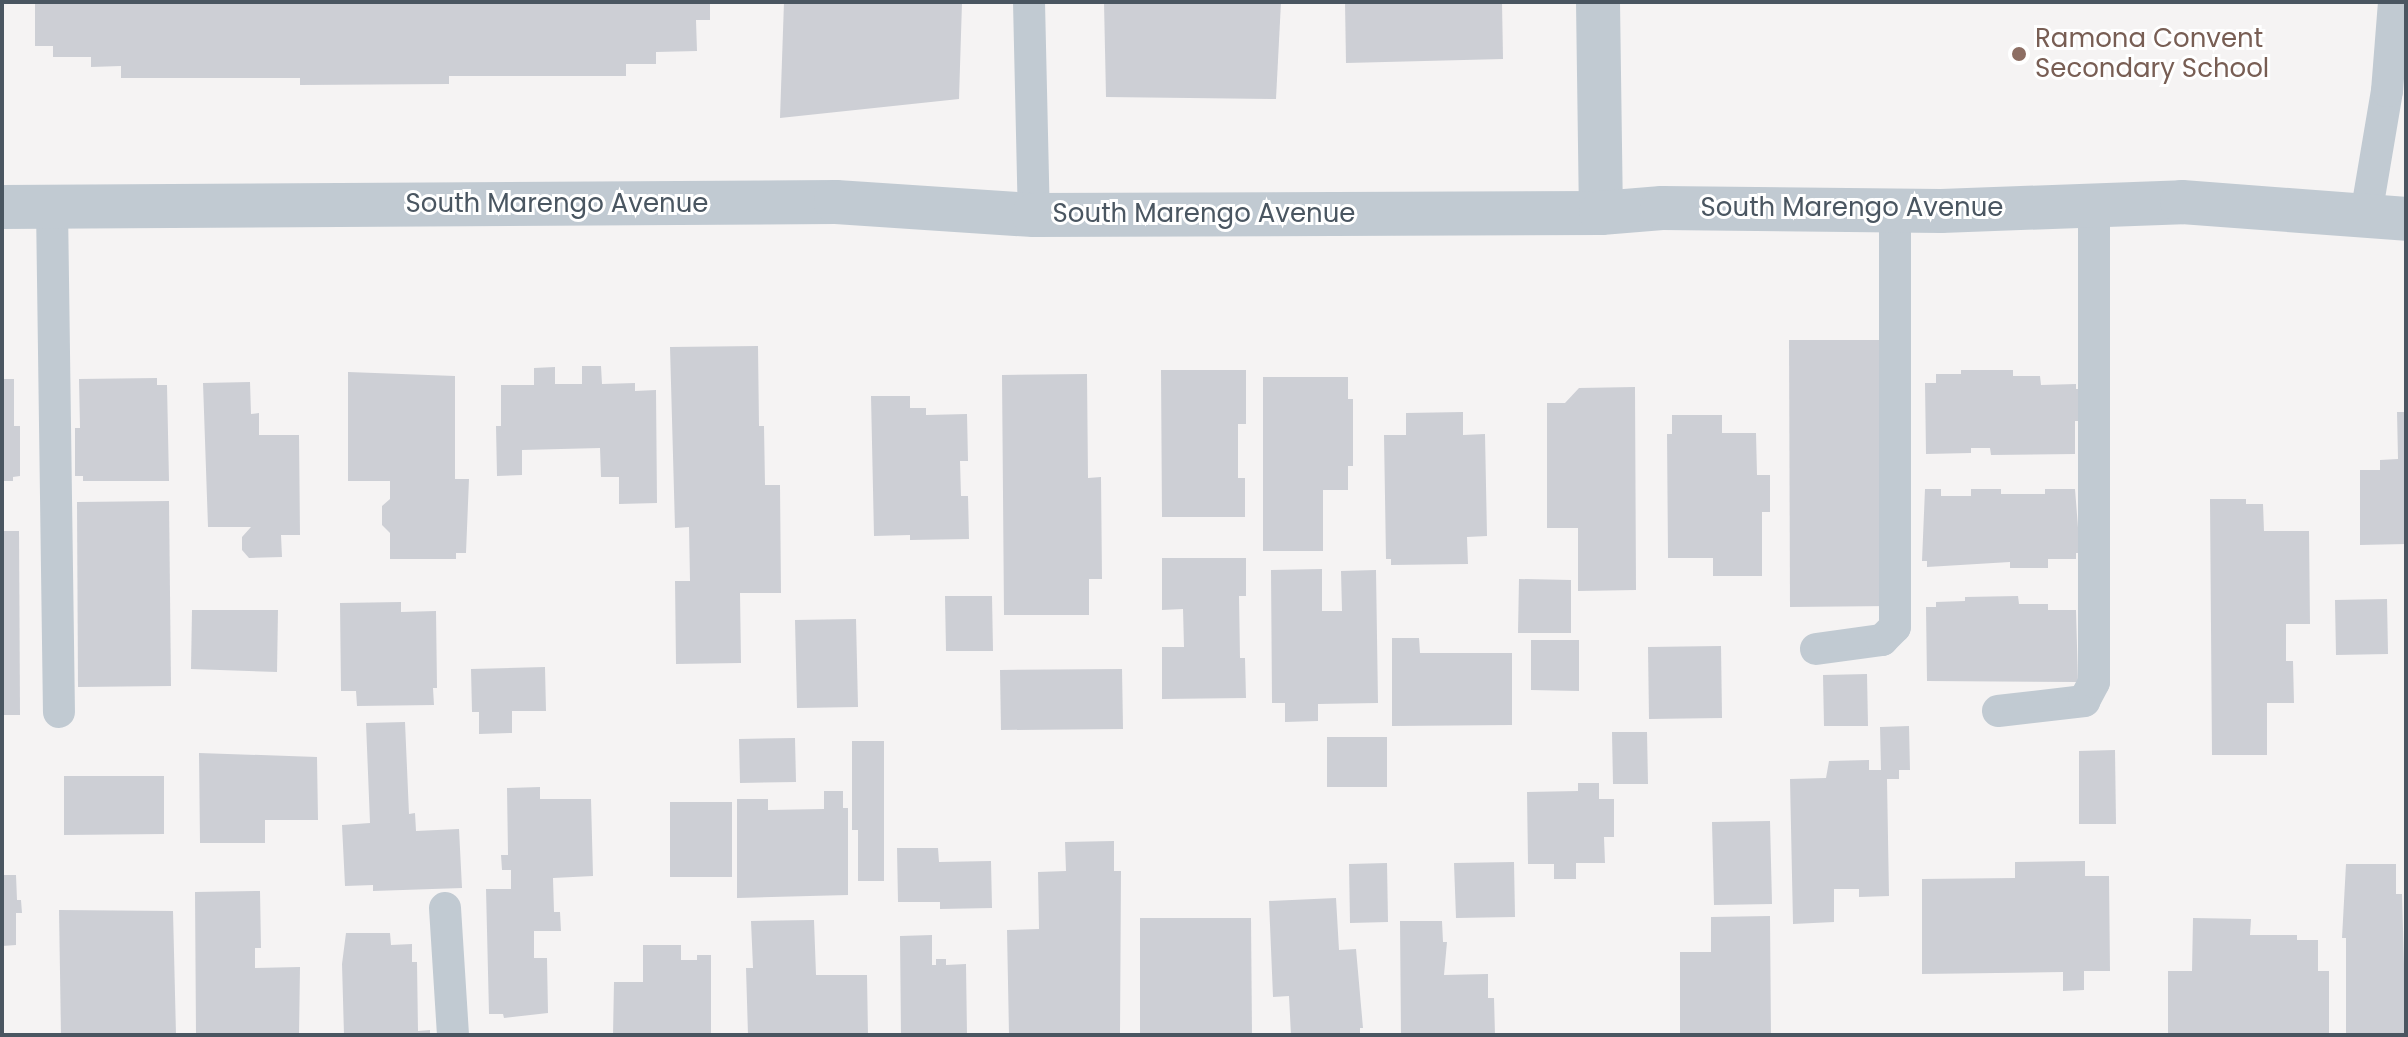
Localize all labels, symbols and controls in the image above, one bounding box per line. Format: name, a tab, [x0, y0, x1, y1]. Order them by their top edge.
place label: Ramona Convent Secondary School	[2035, 23, 2269, 84]
marker: Ramona Convent Secondary School	[2010, 45, 2028, 63]
street label: South Marengo Avenue	[406, 188, 708, 220]
street label: South Marengo Avenue	[1701, 192, 2003, 224]
street label: South Marengo Avenue	[1053, 198, 1355, 230]

